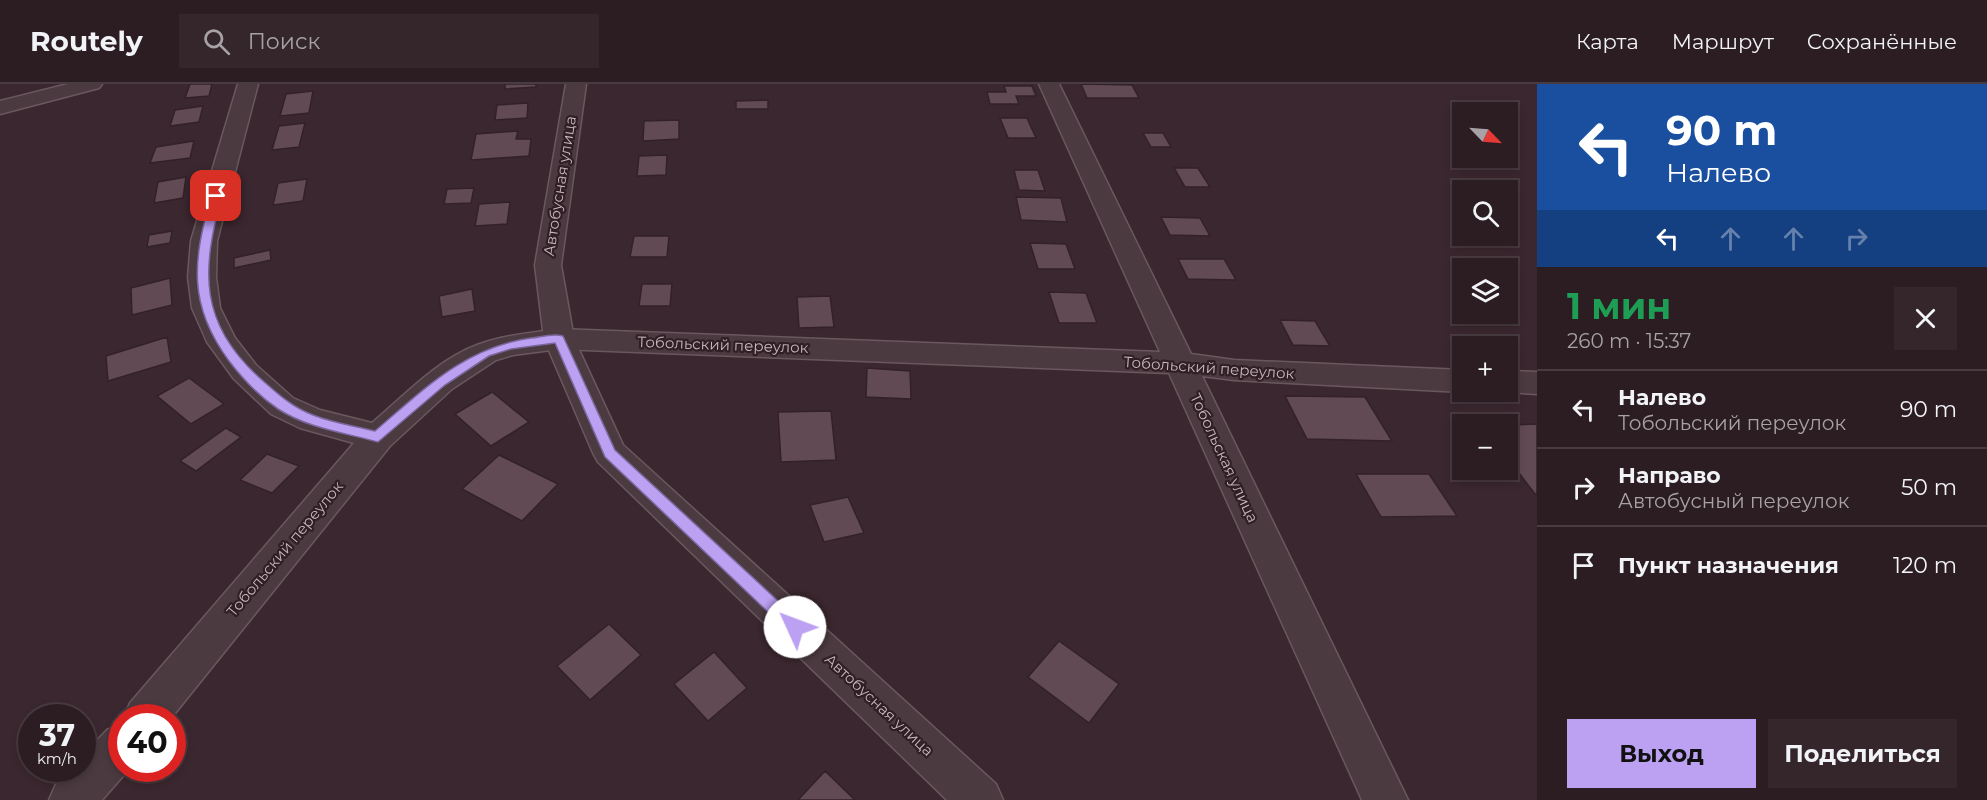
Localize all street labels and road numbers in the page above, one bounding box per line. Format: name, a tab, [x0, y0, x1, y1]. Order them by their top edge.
street label: Автобусная улица	[539, 115, 580, 257]
street label: Тобольский переулок	[637, 332, 809, 357]
street label: Тобольский переулок	[1123, 352, 1295, 383]
street label: Тобольская улица	[1186, 390, 1263, 525]
street label: Тобольский переулок	[222, 477, 347, 620]
street label: Автобусная улица	[821, 649, 938, 760]

